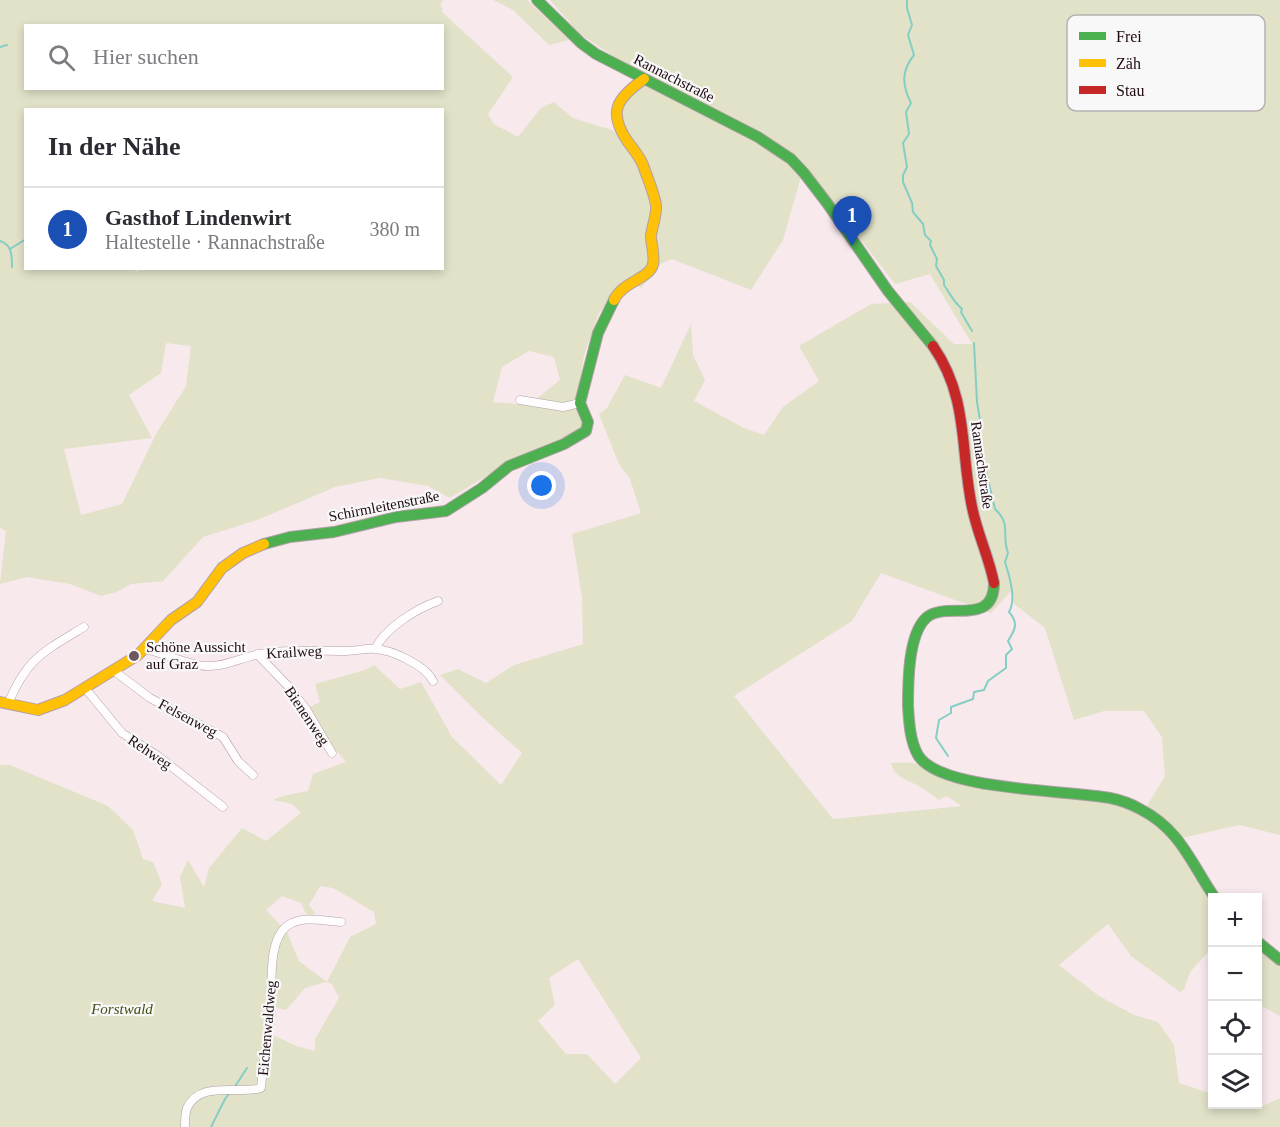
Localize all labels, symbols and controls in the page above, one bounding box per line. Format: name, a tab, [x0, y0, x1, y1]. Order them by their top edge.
legend	[1067, 15, 1265, 111]
search box	[24, 24, 444, 90]
text: Frei	[1116, 28, 1142, 45]
icon: search	[45, 41, 78, 74]
text: Hier suchen	[93, 44, 199, 69]
street label: Rannachstraße	[631, 51, 717, 105]
text: Zäh	[1116, 55, 1141, 72]
text: Stau	[1116, 82, 1144, 99]
text: In der Nähe	[48, 132, 180, 161]
pin: 1	[832, 196, 872, 246]
text: Gasthof Lindenwirt	[105, 205, 291, 230]
text: 1	[63, 218, 73, 240]
text: 380 m	[369, 218, 420, 240]
text: Haltestelle · Rannachstraße	[105, 231, 325, 253]
street label: Rannachstraße	[968, 420, 996, 510]
your location	[527, 471, 556, 500]
street label: Schirmleitenstraße	[327, 487, 441, 525]
place label: Schöne Aussicht auf Graz	[146, 639, 246, 672]
street label: Krailweg	[266, 643, 323, 661]
marker: Schöne Aussicht auf Graz	[127, 649, 141, 663]
street label: Bienenweg	[281, 684, 333, 749]
street label: Felsenweg	[156, 696, 221, 740]
street label: Rehweg	[125, 732, 175, 773]
map controls	[1208, 893, 1262, 1109]
button: +	[1208, 893, 1262, 947]
button: −	[1208, 947, 1262, 1001]
street label: Eichenwaldweg	[255, 979, 279, 1076]
park label: Forstwald	[90, 1001, 153, 1017]
button: locate	[1208, 1001, 1262, 1055]
button: layers	[1208, 1055, 1262, 1109]

